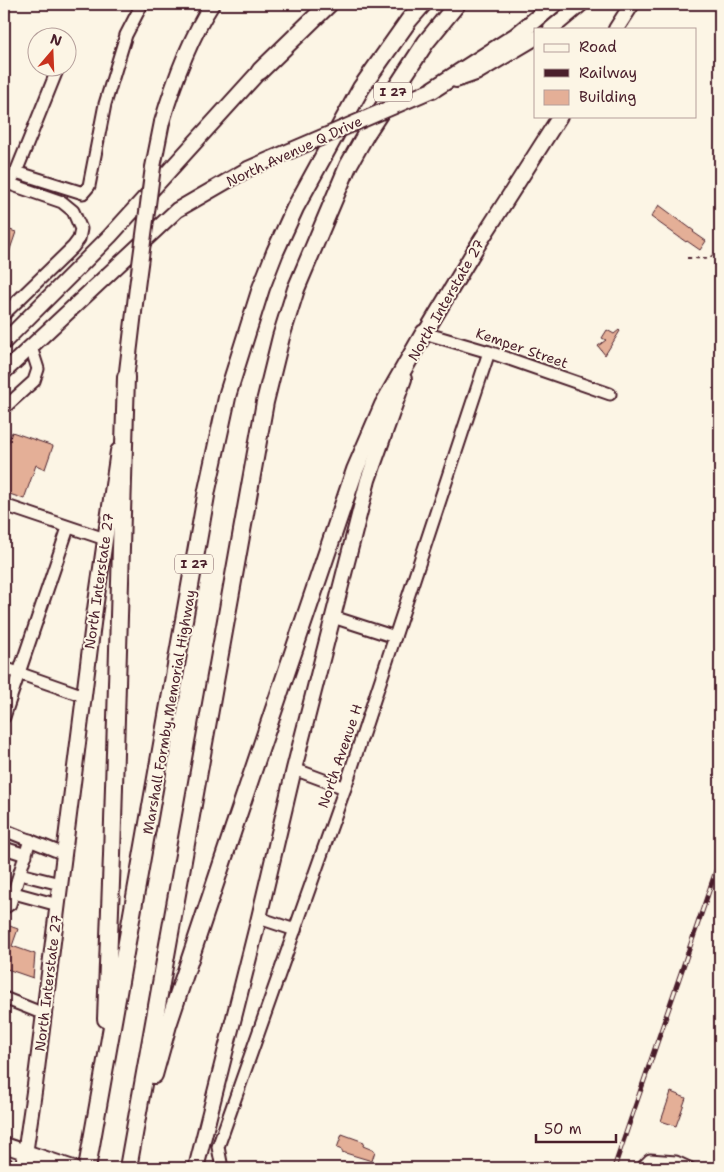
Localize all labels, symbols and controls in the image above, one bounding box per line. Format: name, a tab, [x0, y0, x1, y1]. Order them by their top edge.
north arrow	[28, 28, 78, 78]
legend	[534, 28, 696, 118]
text: N	[48, 29, 64, 50]
text: Road	[579, 37, 617, 57]
text: Railway	[579, 63, 637, 83]
road number: I 27	[374, 82, 412, 101]
text: Building	[579, 87, 636, 107]
street label: North Avenue Q Drive	[223, 112, 365, 190]
street label: North Interstate 27	[404, 236, 488, 364]
street label: Kemper Street	[473, 324, 571, 372]
street label: North Interstate 27	[81, 512, 117, 650]
road number: I 27	[175, 554, 213, 574]
street label: Marshall Formby Memorial Highway	[139, 588, 199, 836]
street label: North Avenue H	[314, 702, 366, 810]
street label: North Interstate 27	[31, 914, 65, 1052]
scale bar	[536, 1112, 616, 1144]
text: 50 m	[544, 1119, 582, 1139]

